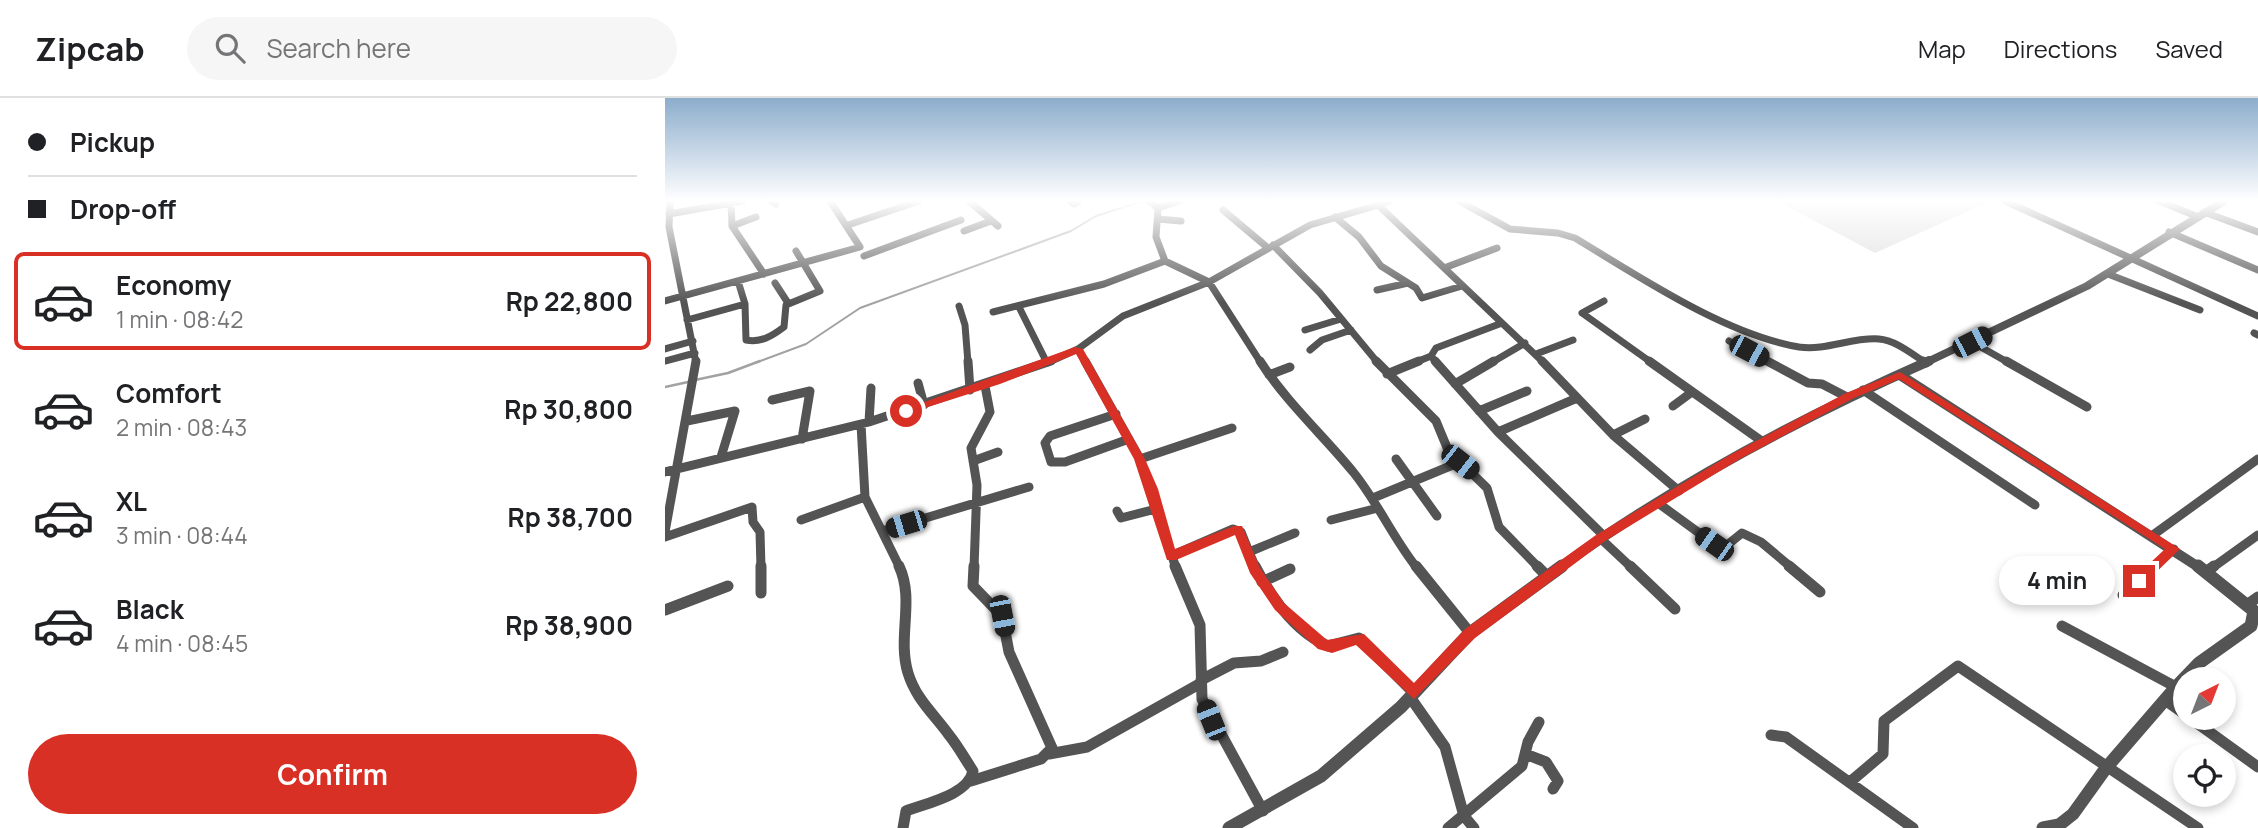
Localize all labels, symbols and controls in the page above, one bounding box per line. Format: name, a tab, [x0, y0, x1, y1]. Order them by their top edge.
search box	[187, 17, 677, 80]
text: Zipcab	[35, 26, 145, 71]
icon: search	[211, 29, 249, 67]
text: Search here	[267, 30, 411, 66]
text: Map	[1918, 32, 1966, 65]
text: Directions	[2004, 32, 2117, 65]
text: Saved	[2155, 32, 2223, 65]
text: Pickup	[70, 124, 155, 160]
text: Drop-off	[70, 191, 176, 227]
text: Economy	[116, 267, 231, 303]
icon: car	[32, 270, 95, 333]
text: Rp 22,800	[506, 283, 633, 319]
text: 1 min · 08:42	[116, 303, 243, 335]
car	[1949, 323, 1996, 361]
car	[1726, 332, 1773, 370]
text: Comfort	[116, 375, 222, 411]
icon: car	[32, 378, 95, 441]
text: Rp 30,800	[504, 391, 633, 427]
route start	[890, 395, 922, 427]
text: 2 min · 08:43	[116, 411, 247, 443]
car	[1437, 441, 1484, 483]
text: XL	[116, 483, 147, 519]
icon: car	[32, 486, 95, 549]
text: Rp 38,700	[508, 499, 633, 535]
car	[883, 508, 930, 540]
text: 3 min · 08:44	[116, 519, 248, 551]
car	[1691, 523, 1738, 565]
callout: 4 min	[1999, 556, 2115, 606]
text: 4 min	[2027, 564, 2087, 596]
route end	[2123, 565, 2155, 597]
text: Black	[116, 591, 184, 627]
car	[988, 593, 1017, 639]
icon: car	[32, 594, 95, 657]
text: Rp 38,900	[505, 607, 633, 643]
text: 4 min · 08:45	[116, 627, 248, 659]
north arrow	[2173, 667, 2237, 730]
map controls	[2173, 667, 2236, 807]
car	[1194, 697, 1229, 743]
button: Confirm	[28, 734, 637, 814]
button: locate	[2173, 744, 2236, 807]

